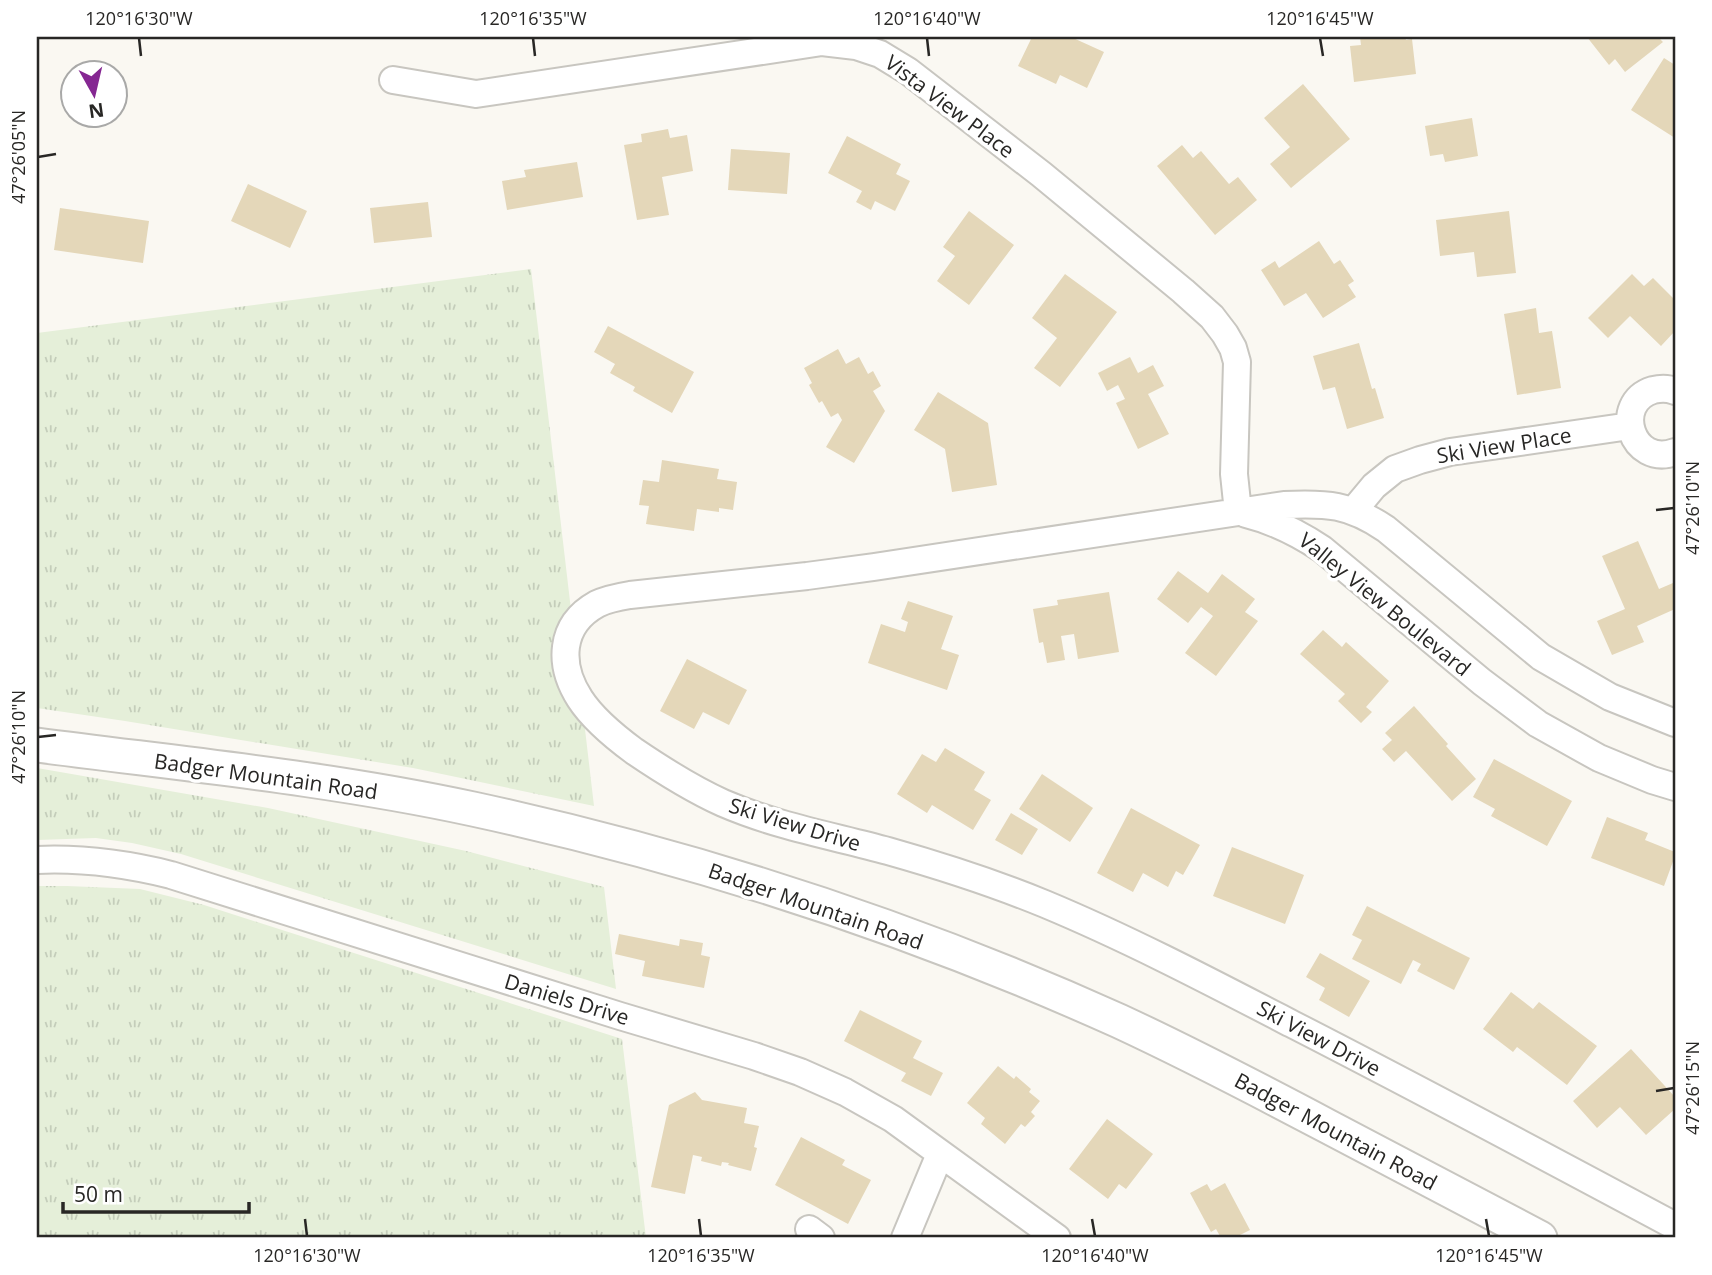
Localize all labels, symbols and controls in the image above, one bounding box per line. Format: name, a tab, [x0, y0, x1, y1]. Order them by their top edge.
text: 120°16'30"W	[85, 6, 193, 30]
text: 120°16'35"W	[479, 6, 587, 30]
text: 120°16'40"W	[873, 6, 981, 30]
text: 120°16'45"W	[1266, 6, 1374, 30]
street label: Vista View Place	[880, 48, 1020, 164]
north arrow	[60, 60, 130, 130]
text: N	[87, 97, 106, 125]
text: 47°26'05"N	[6, 110, 30, 204]
street label: Ski View Place	[1435, 421, 1573, 469]
text: 47°26'10"N	[1680, 461, 1704, 555]
street label: Valley View Boulevard	[1293, 526, 1477, 682]
text: 47°26'10"N	[6, 690, 30, 784]
street label: Badger Mountain Road	[152, 746, 380, 806]
street label: Ski View Drive	[726, 791, 864, 857]
street label: Badger Mountain Road	[705, 856, 927, 956]
street label: Daniels Drive	[501, 967, 633, 1031]
street label: Ski View Drive	[1252, 994, 1386, 1082]
text: 47°26'15"N	[1680, 1041, 1704, 1135]
street label: Badger Mountain Road	[1230, 1066, 1442, 1196]
scale bar	[63, 1170, 248, 1214]
text: 50 m	[74, 1180, 123, 1208]
text: 120°16'30"W	[253, 1243, 361, 1267]
text: 120°16'35"W	[647, 1243, 755, 1267]
text: 120°16'40"W	[1041, 1243, 1149, 1267]
text: 120°16'45"W	[1435, 1243, 1543, 1267]

